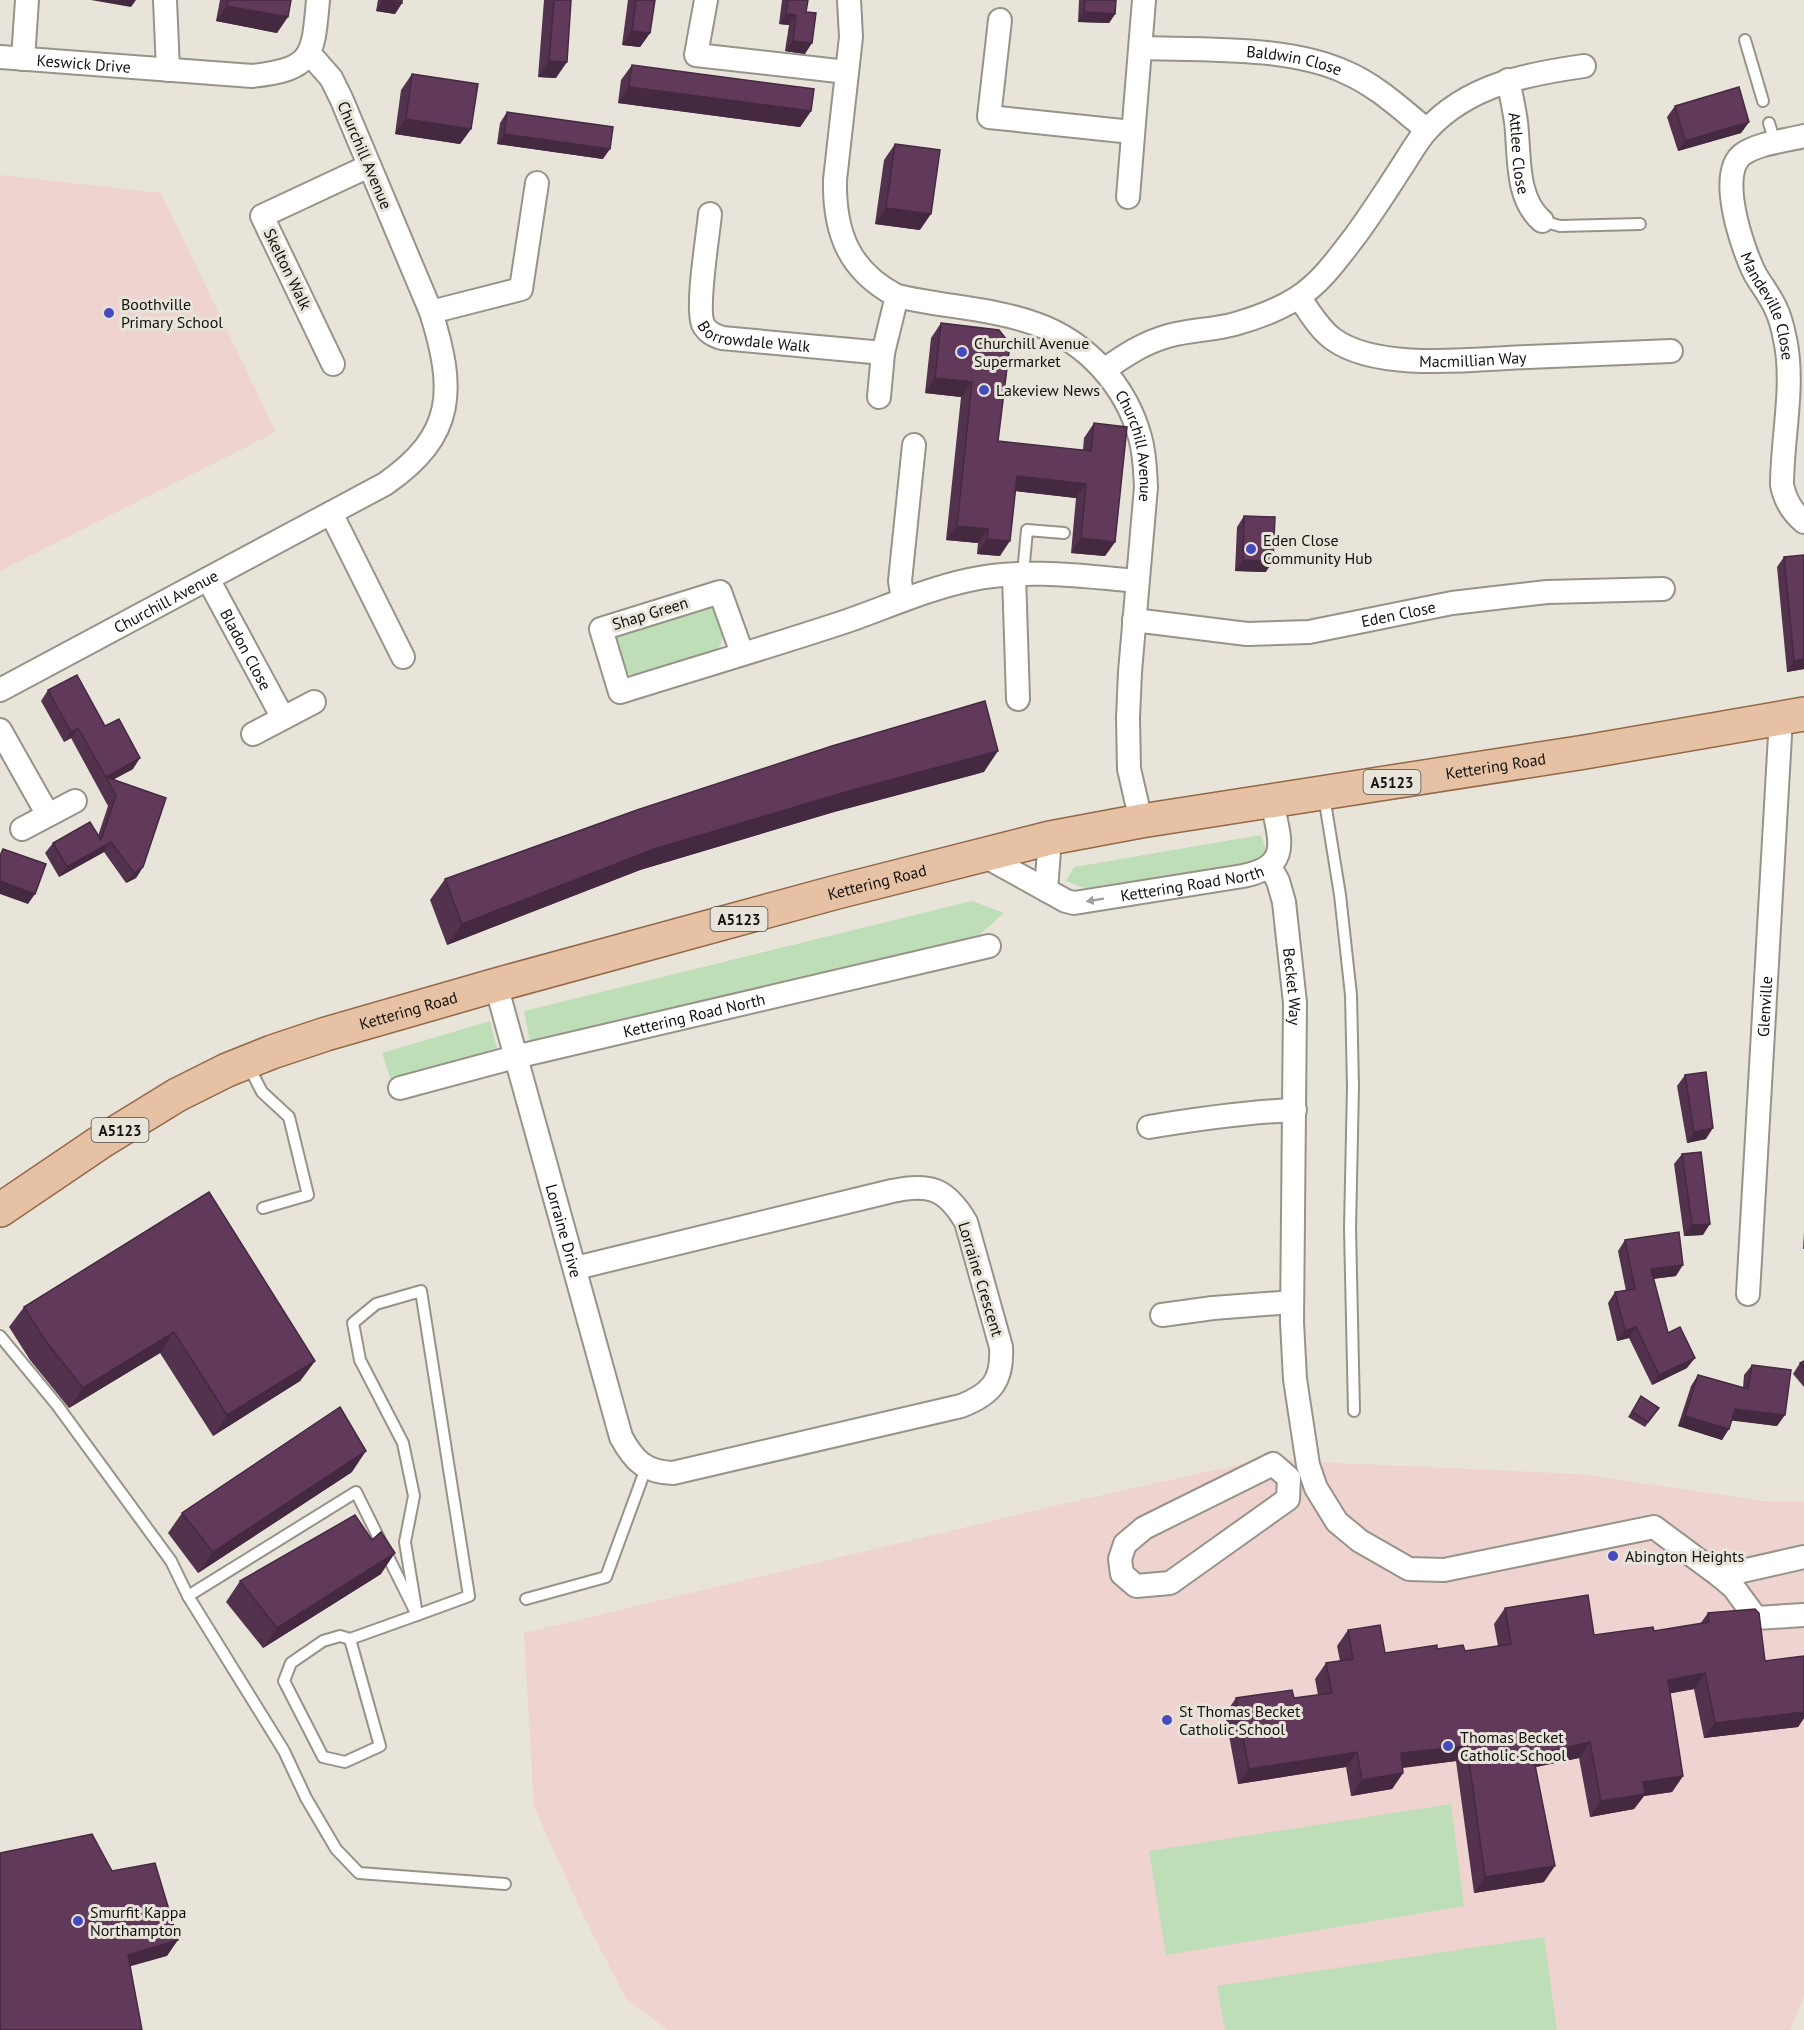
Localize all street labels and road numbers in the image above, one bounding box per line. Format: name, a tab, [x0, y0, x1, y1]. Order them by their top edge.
street label: Baldwin Close	[1246, 41, 1345, 80]
street label: Keswick Drive	[36, 50, 132, 77]
street label: Churchill Avenue	[333, 98, 397, 212]
street label: Attlee Close	[1505, 111, 1534, 196]
street label: Skelton Walk	[260, 225, 316, 313]
street label: Mandeville Close	[1737, 249, 1798, 361]
street label: Borrowdale Walk	[693, 317, 811, 356]
street label: Macmillian Way	[1419, 347, 1528, 371]
street label: Churchill Avenue	[1111, 386, 1156, 503]
street label: Churchill Avenue	[110, 565, 221, 637]
street label: Shap Green	[610, 592, 690, 634]
street label: Eden Close	[1359, 597, 1437, 631]
street label: Bladon Close	[216, 605, 276, 694]
street label: Kettering Road	[1444, 748, 1547, 784]
road number: A5123	[1364, 770, 1420, 794]
street label: Kettering Road	[825, 860, 928, 904]
street label: Kettering Road North	[1119, 861, 1267, 905]
road number: A5123	[710, 907, 768, 931]
street label: Becket Way	[1279, 947, 1305, 1026]
street label: Glenville	[1753, 975, 1776, 1037]
street label: Kettering Road	[357, 987, 460, 1034]
street label: Kettering Road North	[621, 989, 767, 1041]
road number: A5123	[92, 1118, 148, 1142]
street label: Lorraine Drive	[542, 1182, 586, 1280]
street label: Lorraine Crescent	[954, 1219, 1008, 1339]

